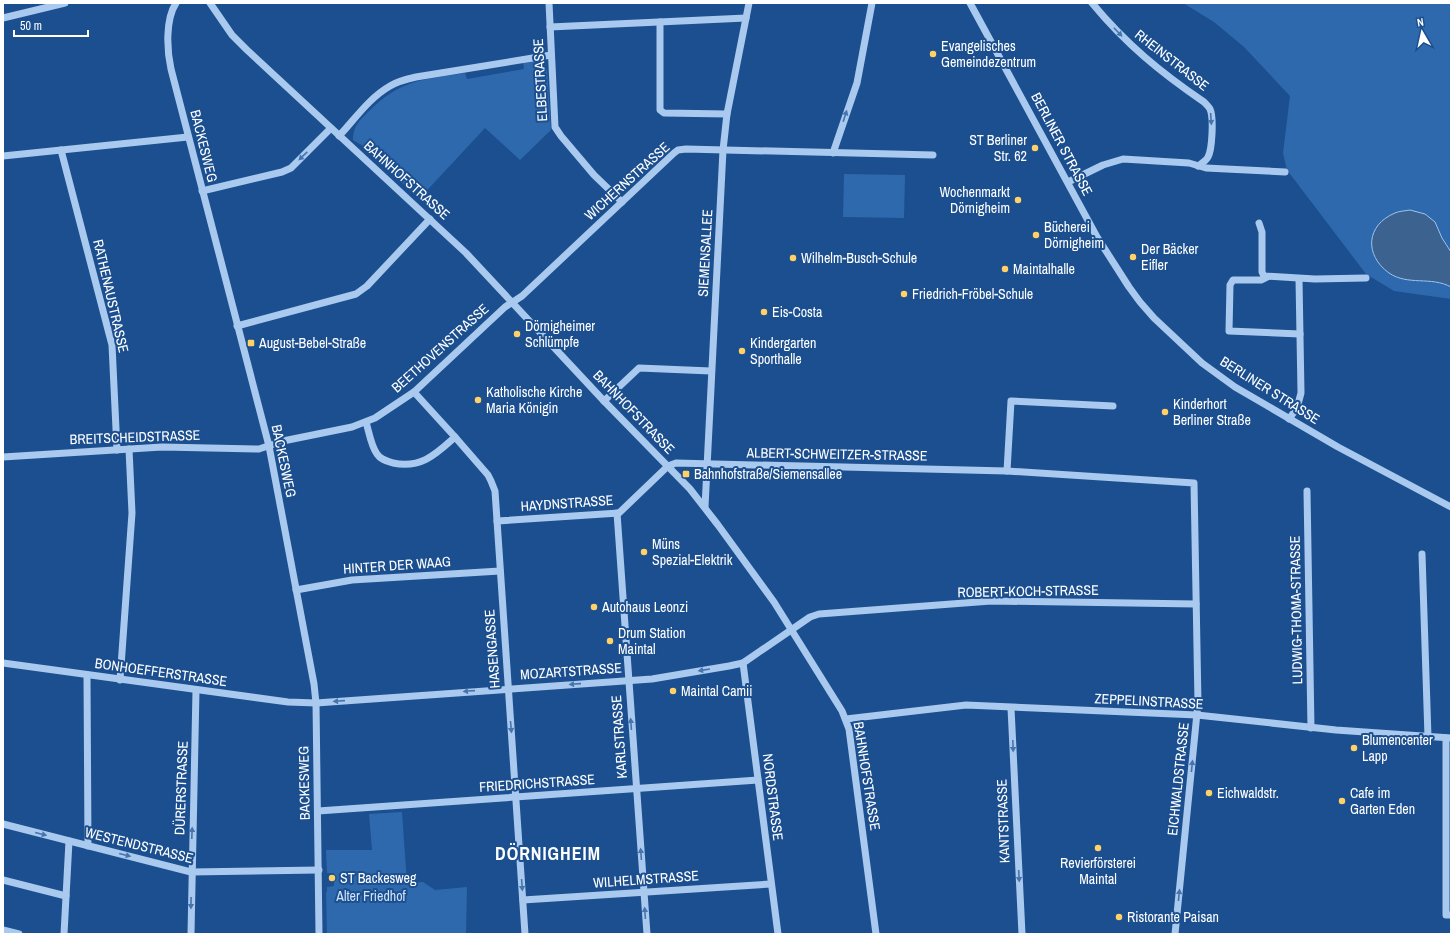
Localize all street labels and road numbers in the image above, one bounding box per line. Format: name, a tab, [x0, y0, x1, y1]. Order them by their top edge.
street label: RHEINSTRASSE	[1131, 25, 1213, 95]
street label: ELBESTRASSE	[529, 38, 551, 122]
street label: BERLINER STRASSE	[1027, 89, 1097, 199]
street label: BACKESWEG	[186, 108, 222, 184]
street label: BAHNHOFSTRASSE	[360, 137, 454, 223]
street label: WICHERNSTRASSE	[581, 138, 673, 224]
street label: SIEMENSALLEE	[694, 209, 716, 297]
street label: RATHENAUSTRASSE	[89, 238, 133, 354]
street label: BEETHOVENSTRASSE	[388, 300, 492, 396]
street label: BERLINER STRASSE	[1217, 352, 1323, 428]
street label: BAHNHOFSTRASSE	[589, 366, 679, 458]
street label: BACKESWEG	[268, 423, 301, 499]
street label: BREITSCHEIDSTRASSE	[69, 426, 201, 448]
street label: ALBERT-SCHWEITZER-STRASSE	[745, 443, 928, 465]
street label: HAYDNSTRASSE	[520, 491, 614, 515]
street label: LUDWIG-THOMA-STRASSE	[1286, 536, 1306, 684]
street label: HINTER DER WAAG	[342, 552, 452, 578]
street label: ROBERT-KOCH-STRASSE	[957, 581, 1099, 601]
street label: HASENGASSE	[480, 609, 504, 689]
street label: BONHOEFFERSTRASSE	[94, 654, 228, 690]
street label: MOZARTSTRASSE	[520, 658, 622, 684]
street label: ZEPPELINSTRASSE	[1094, 689, 1204, 713]
street label: KARLSTRASSE	[607, 695, 631, 779]
street label: BAHNHOFSTRASSE	[850, 720, 884, 832]
street label: EICHWALDSTRASSE	[1163, 721, 1193, 837]
street label: DÜRERSTRASSE	[170, 741, 192, 835]
street label: BACKESWEG	[294, 746, 314, 820]
street label: NORDSTRASSE	[759, 753, 787, 841]
street label: FRIEDRICHSTRASSE	[478, 770, 596, 796]
street label: KANTSTRASSE	[993, 779, 1013, 863]
street label: WESTENDSTRASSE	[83, 823, 195, 867]
street label: WILHELMSTRASSE	[593, 866, 699, 892]

